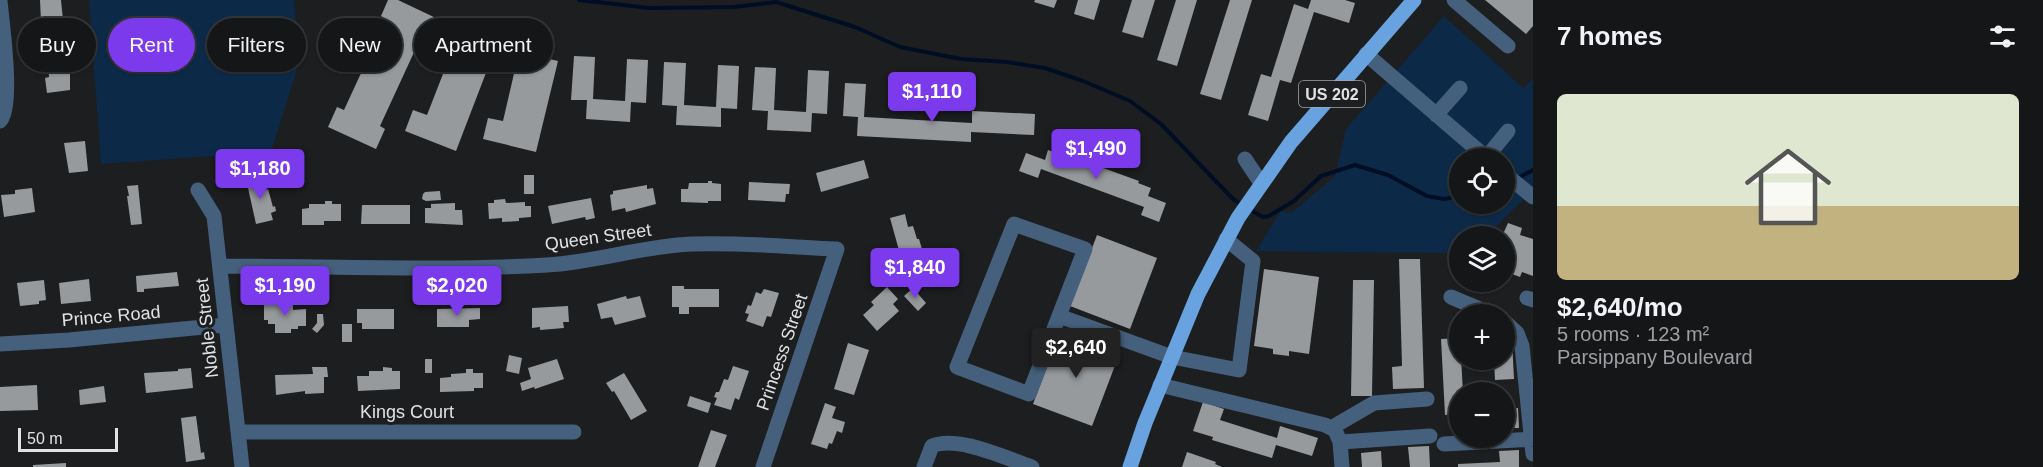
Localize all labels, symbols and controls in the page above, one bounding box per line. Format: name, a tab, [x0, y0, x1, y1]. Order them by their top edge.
chip: Buy	[18, 18, 96, 72]
chip: Rent	[108, 18, 195, 72]
chip: Filters	[207, 18, 306, 72]
chip: New	[318, 18, 402, 72]
chip: Apartment	[414, 18, 553, 72]
icon: filters	[1986, 20, 2019, 53]
text: 7 homes	[1557, 21, 1663, 51]
pin: $1,110	[883, 72, 981, 123]
text: $1,110	[902, 80, 962, 102]
road number: US 202	[1299, 81, 1365, 107]
pin: $1,490	[1047, 129, 1145, 180]
icon: home	[1734, 133, 1842, 241]
text: $1,490	[1065, 137, 1127, 159]
map controls	[1449, 148, 1515, 448]
button: locate	[1449, 148, 1515, 214]
pin: $1,180	[211, 149, 309, 200]
text: $1,180	[229, 157, 291, 179]
street label: Queen Street	[544, 220, 652, 254]
button: layers	[1449, 226, 1515, 292]
pin: $1,840	[866, 248, 964, 299]
text: $1,840	[884, 256, 946, 278]
pin: $1,190	[236, 266, 334, 317]
pin: $2,020	[408, 266, 506, 317]
text: $1,190	[254, 274, 316, 296]
text: $2,020	[426, 274, 488, 296]
street label: Noble Street	[192, 277, 222, 379]
street label: Princess Street	[753, 291, 811, 413]
text: $2,640/mo	[1557, 292, 1683, 322]
street label: Prince Road	[61, 302, 161, 330]
button: +	[1449, 304, 1515, 370]
text: 5 rooms · 123 m²	[1557, 323, 1709, 345]
pin: $2,640	[1027, 328, 1125, 379]
text: $2,640	[1045, 336, 1107, 358]
text: Parsippany Boulevard	[1557, 346, 1753, 368]
button: −	[1449, 382, 1515, 448]
street label: Kings Court	[360, 402, 454, 422]
scale bar	[18, 425, 118, 452]
text: 50 m	[27, 430, 63, 447]

